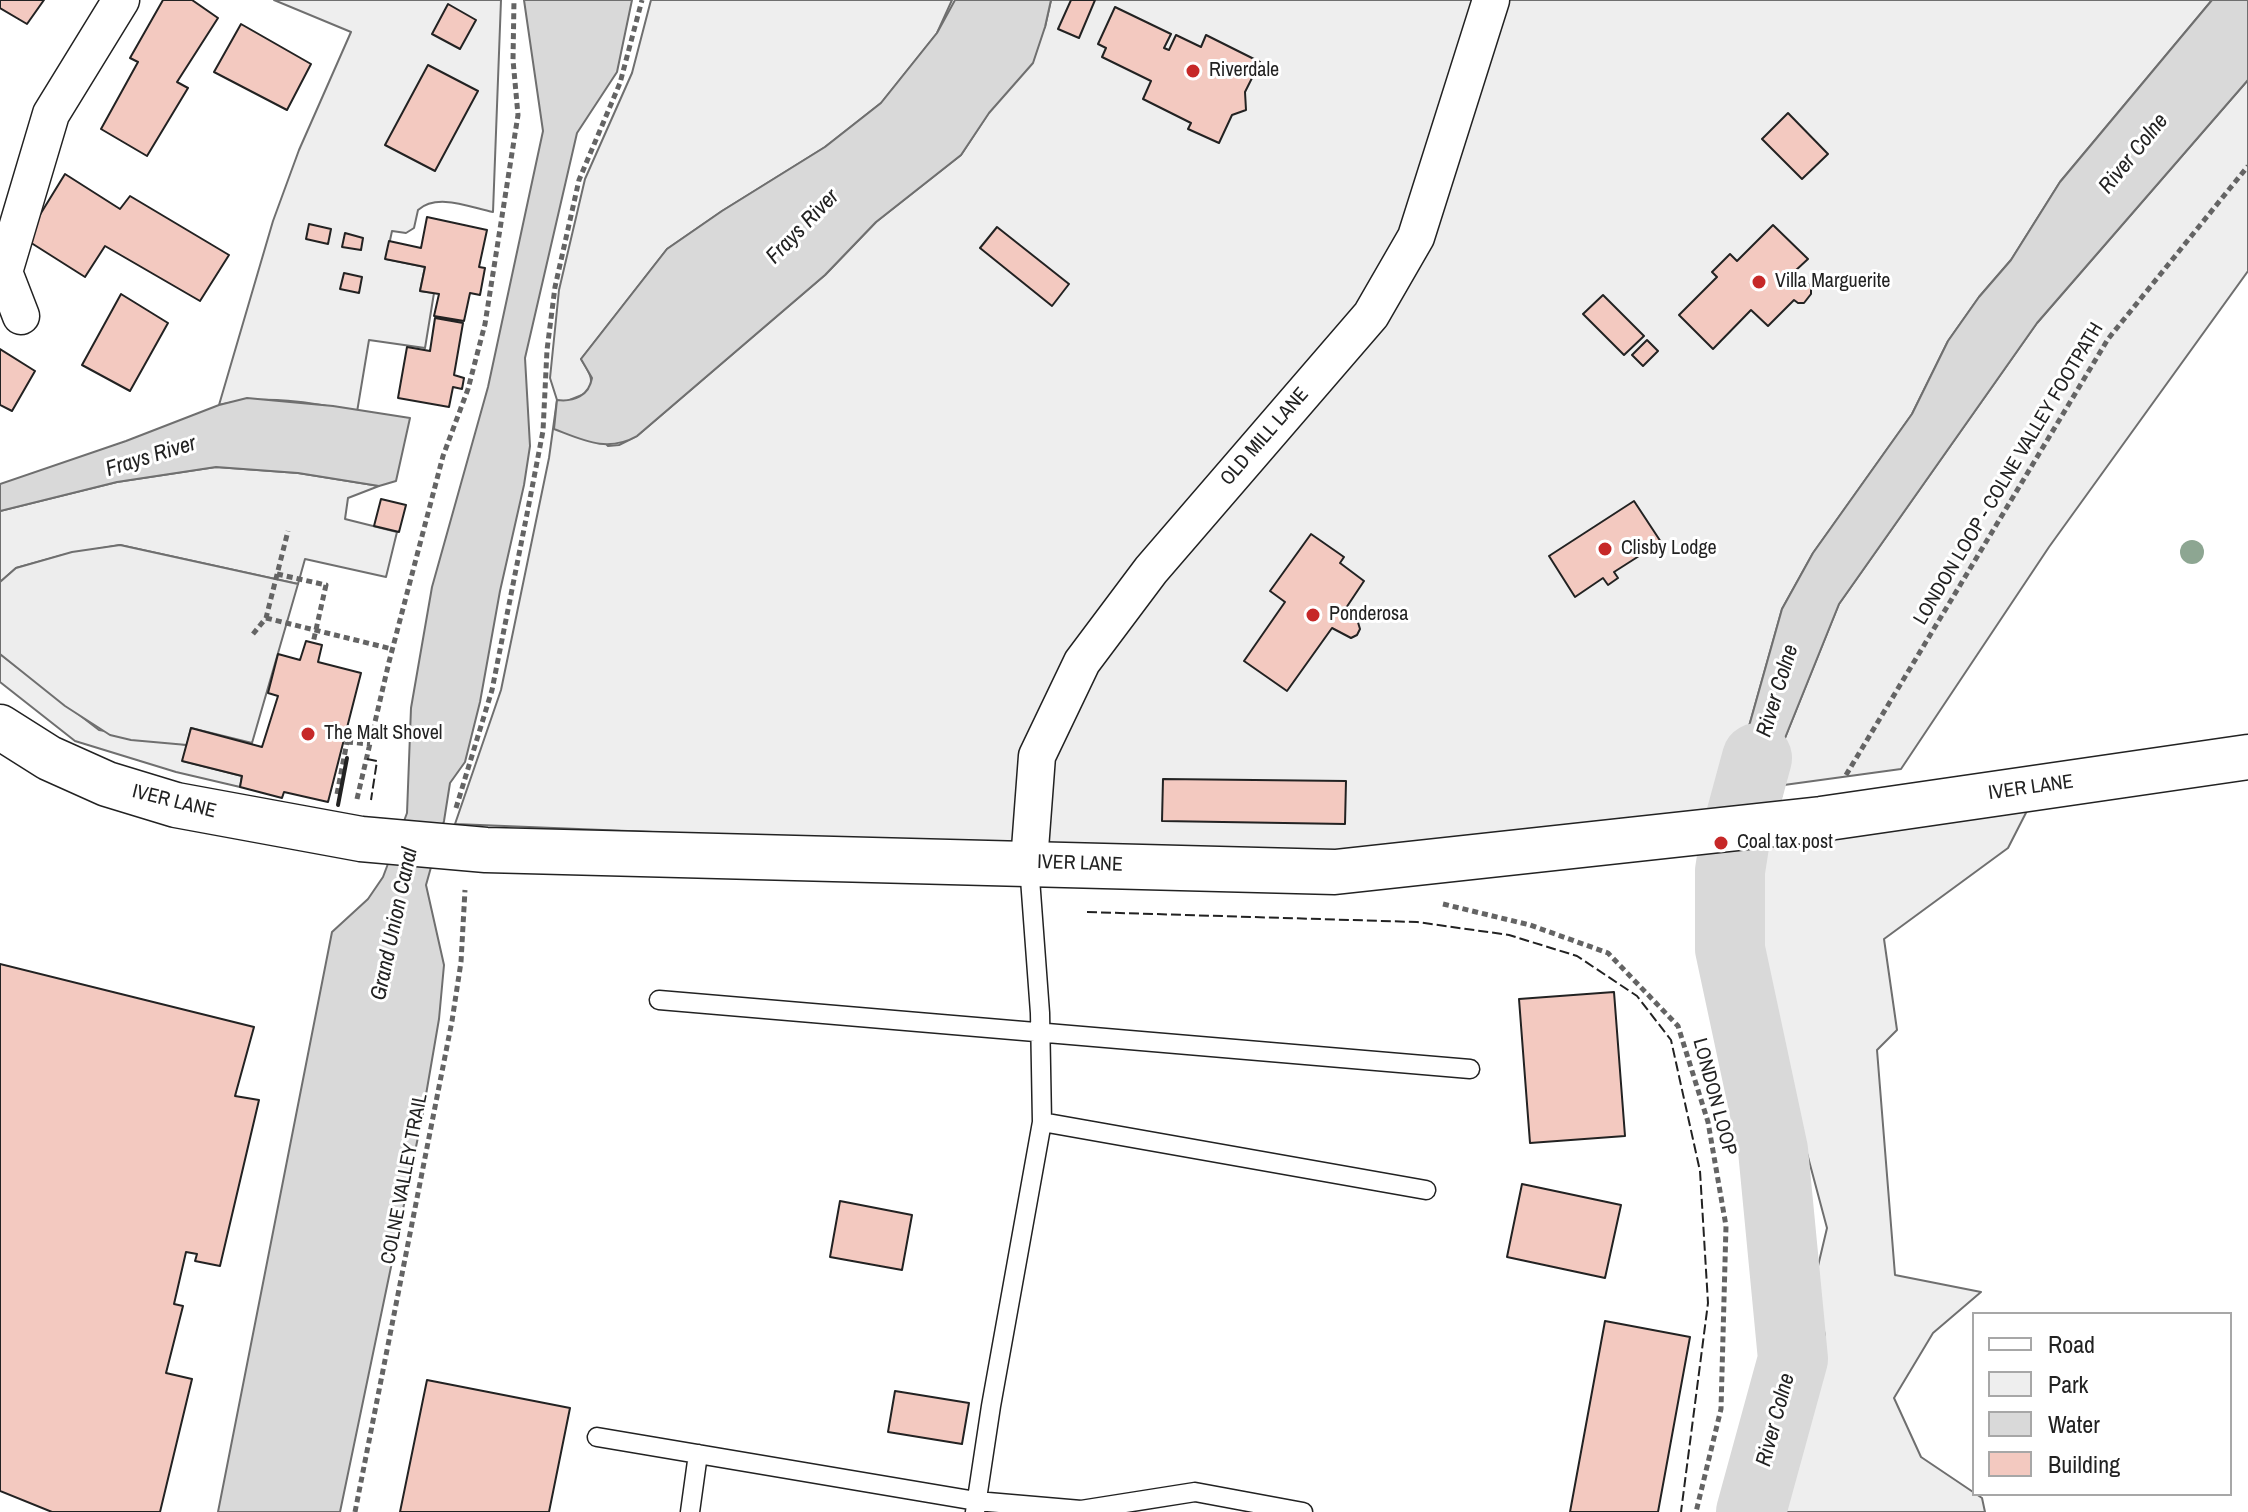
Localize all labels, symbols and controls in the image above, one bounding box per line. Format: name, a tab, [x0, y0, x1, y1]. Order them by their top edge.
place label: Riverdale	[1209, 59, 1279, 83]
marker: Riverdale	[1184, 62, 1202, 80]
water label: River Colne	[2094, 109, 2174, 199]
water label: Frays River	[761, 184, 845, 270]
place label: Villa Marguerite	[1775, 270, 1890, 294]
marker: Villa Marguerite	[1750, 273, 1768, 291]
street label: LONDON LOOP - COLNE VALLEY FOOTPATH	[1909, 319, 2109, 629]
street label: OLD MILL LANE	[1216, 383, 1314, 491]
water label: Frays River	[103, 431, 199, 483]
place label: Clisby Lodge	[1621, 537, 1717, 561]
marker: Clisby Lodge	[1596, 540, 1614, 558]
place label: Ponderosa	[1329, 603, 1408, 627]
marker: Ponderosa	[1304, 606, 1322, 624]
water label: River Colne	[1751, 642, 1805, 740]
place label: The Malt Shovel	[324, 722, 442, 746]
marker: The Malt Shovel	[299, 725, 317, 743]
street label: IVER LANE	[1987, 770, 2075, 806]
street label: IVER LANE	[130, 780, 218, 824]
place label: Coal tax post	[1737, 831, 1833, 855]
marker: Coal tax post	[1712, 834, 1730, 852]
water label: Grand Union Canal	[366, 845, 424, 1003]
street label: IVER LANE	[1037, 851, 1123, 877]
street label: LONDON LOOP	[1687, 1036, 1741, 1158]
street label: COLNE VALLEY TRAIL	[377, 1092, 433, 1266]
legend	[1972, 1312, 2232, 1496]
text: Road	[2048, 1328, 2095, 1360]
text: Park	[2048, 1368, 2088, 1400]
water label: River Colne	[1751, 1371, 1801, 1469]
text: Water	[2048, 1408, 2100, 1440]
text: Building	[2048, 1448, 2120, 1480]

